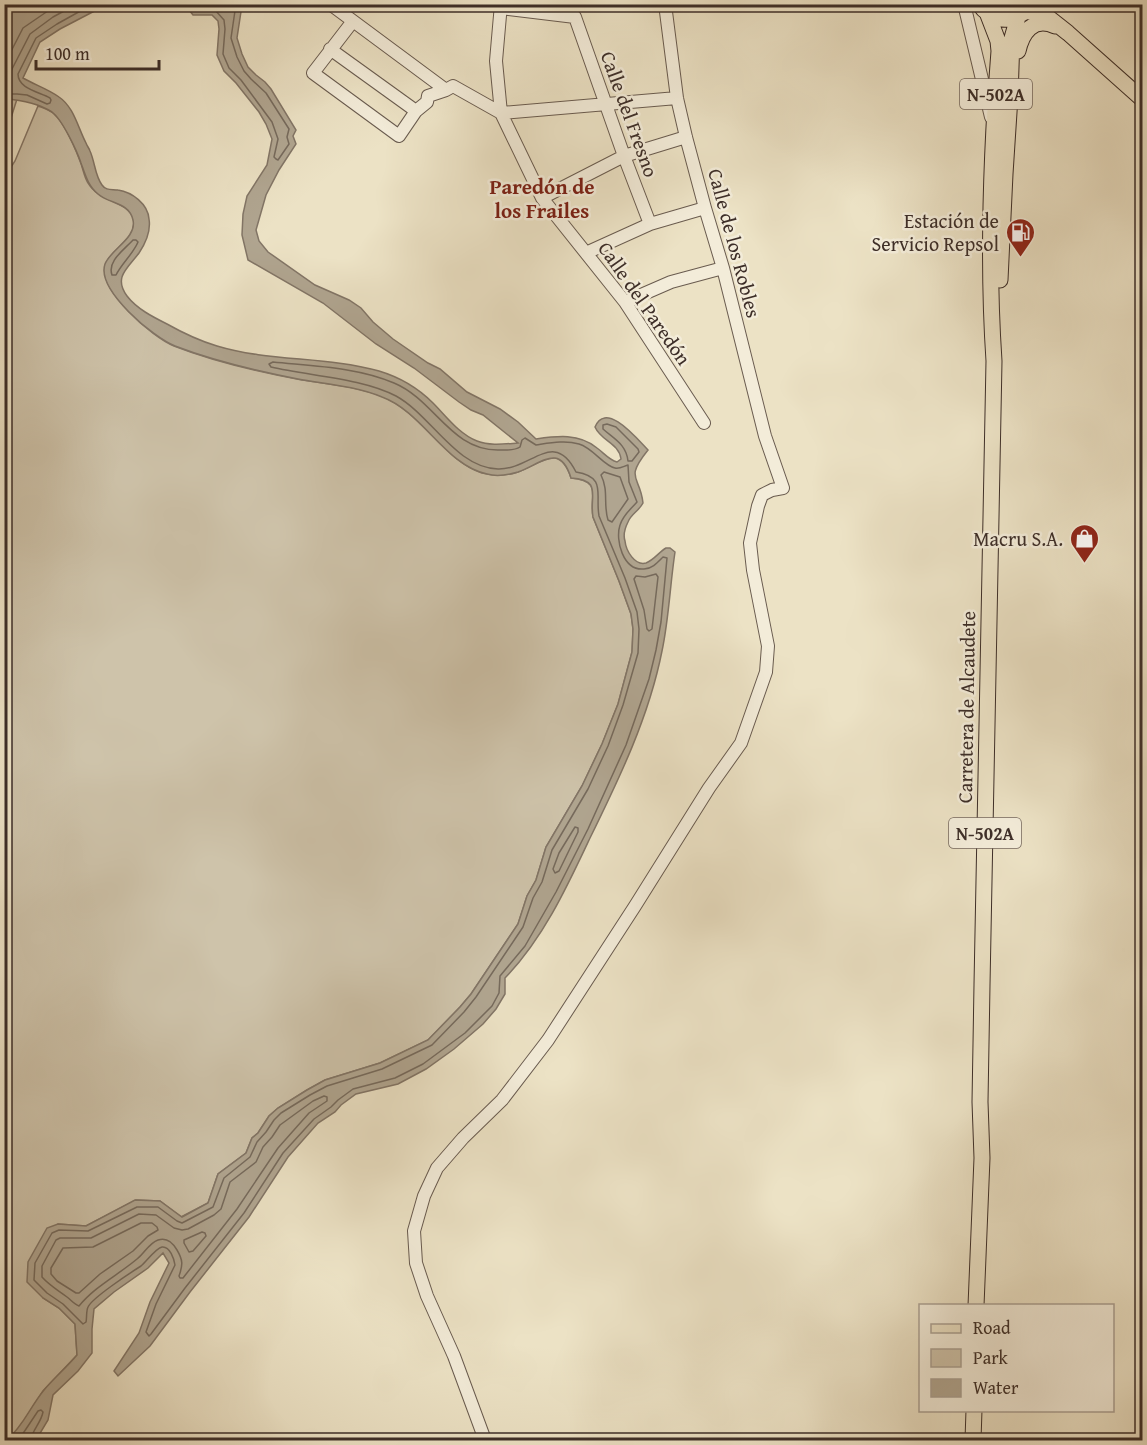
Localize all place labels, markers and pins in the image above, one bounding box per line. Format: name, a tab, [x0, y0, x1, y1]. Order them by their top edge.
place label: Estación de Servicio Repsol	[871, 206, 999, 258]
fuel station icon: Estación de Servicio Repsol	[1004, 216, 1036, 258]
shop icon: Macru S.A.	[1068, 522, 1100, 564]
place label: Macru S.A.	[973, 524, 1063, 553]

